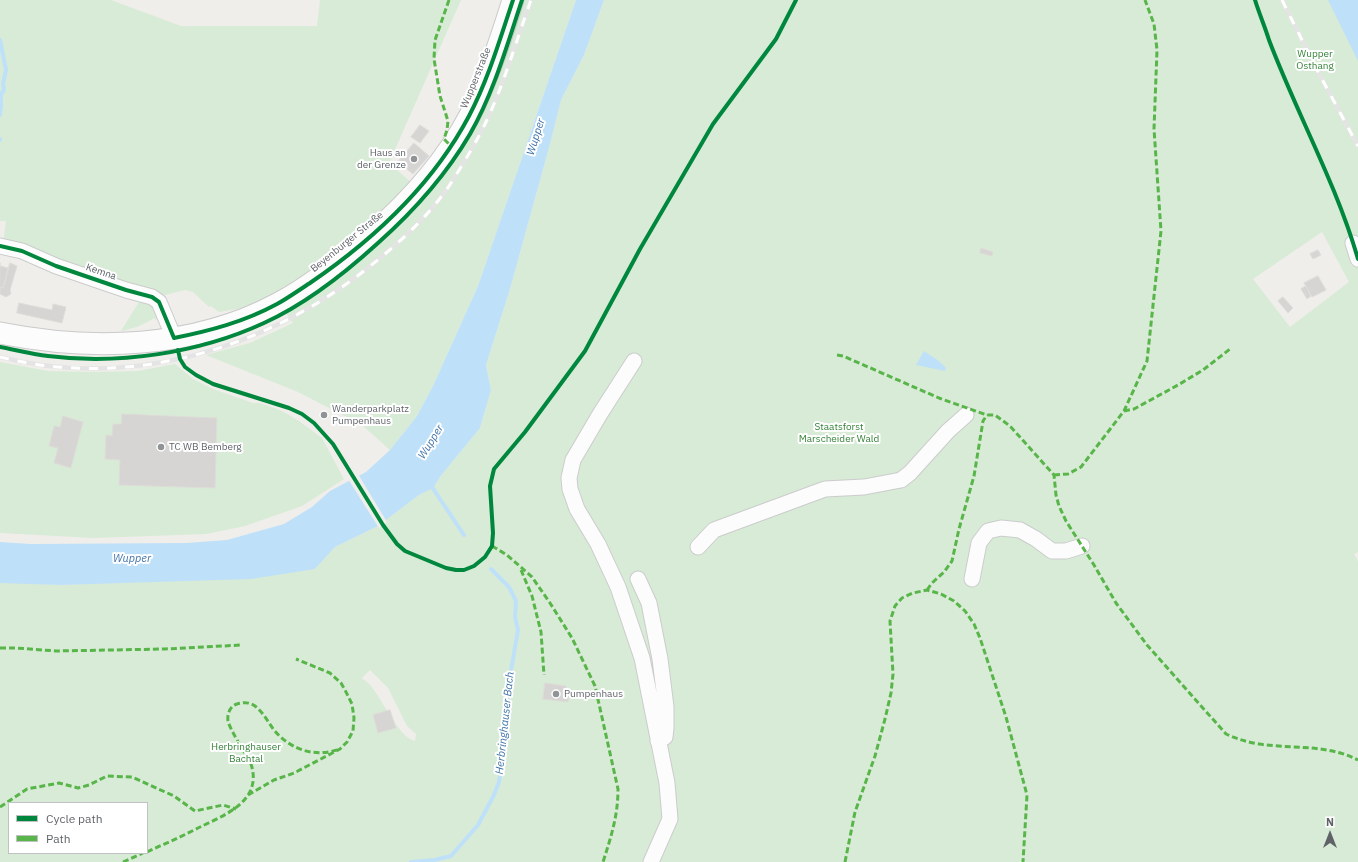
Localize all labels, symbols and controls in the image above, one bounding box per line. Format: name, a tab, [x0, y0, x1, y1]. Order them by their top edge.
street label: Wupperstraße	[458, 46, 494, 110]
park label: Wupper Osthang	[1296, 48, 1334, 72]
water label: Wupper	[524, 117, 548, 157]
place label: Haus an der Grenze	[357, 147, 406, 170]
marker: Haus an der Grenze	[409, 154, 419, 164]
street label: Beyenburger Straße	[308, 209, 386, 275]
street label: Kemna	[84, 261, 118, 283]
place label: Wanderparkplatz Pumpenhaus	[332, 403, 409, 426]
marker: Wanderparkplatz Pumpenhaus	[319, 410, 329, 420]
park label: Staatsforst Marscheider Wald	[799, 421, 879, 444]
water label: Wupper	[415, 422, 447, 462]
place label: TC WB Bemberg	[169, 441, 242, 453]
marker: TC WB Bemberg	[156, 442, 166, 452]
water label: Wupper	[113, 552, 151, 566]
water label: Herbringhauser Bach	[493, 671, 517, 775]
place label: Pumpenhaus	[564, 688, 623, 700]
marker: Pumpenhaus	[551, 689, 561, 699]
park label: Herbringhauser Bachtal	[211, 741, 281, 764]
legend	[8, 802, 148, 854]
text: Cycle path	[46, 811, 103, 826]
north arrow	[1310, 814, 1350, 854]
text: N	[1326, 815, 1334, 829]
text: Path	[46, 831, 71, 846]

